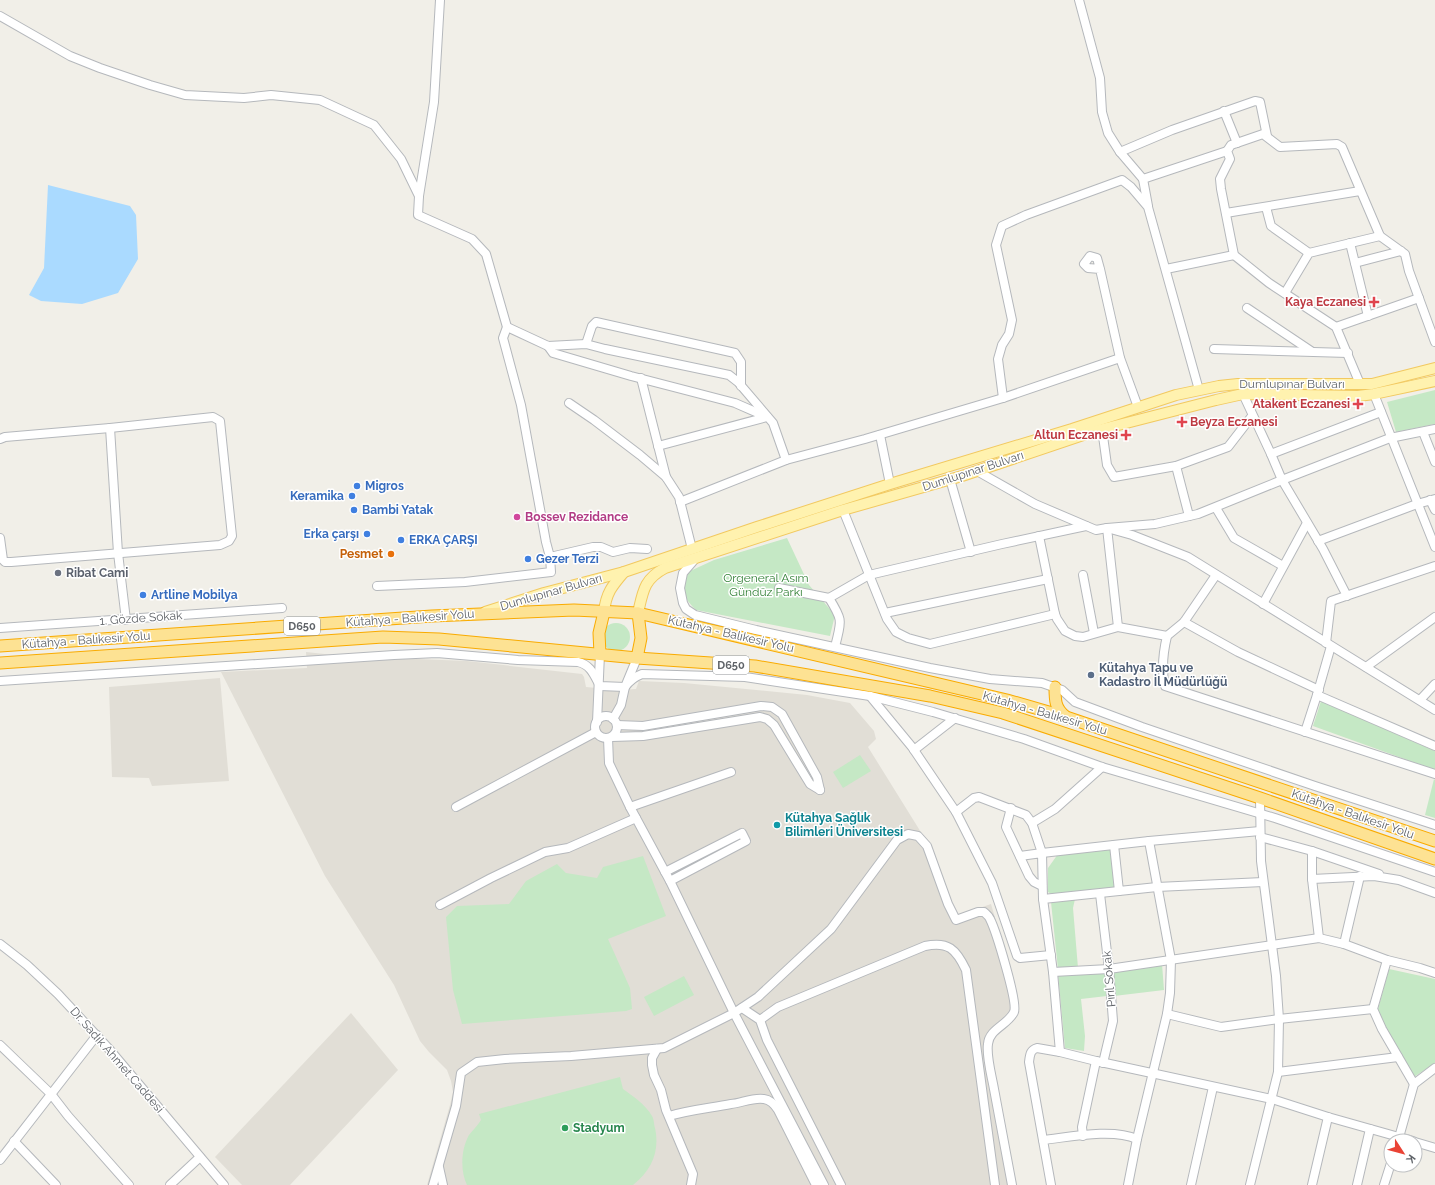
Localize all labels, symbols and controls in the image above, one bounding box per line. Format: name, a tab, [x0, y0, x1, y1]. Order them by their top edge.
place label: Kaya Eczanesi	[1285, 295, 1366, 309]
marker: Kaya Eczanesi	[1369, 297, 1379, 307]
street label: Dumlupınar Bulvarı	[1239, 377, 1345, 391]
place label: Atakent Eczanesi	[1252, 397, 1350, 411]
marker: Atakent Eczanesi	[1353, 399, 1363, 409]
place label: Beyza Eczanesi	[1190, 415, 1278, 429]
marker: Beyza Eczanesi	[1177, 417, 1187, 427]
place label: Altun Eczanesi	[1034, 428, 1118, 442]
marker: Altun Eczanesi	[1121, 430, 1131, 440]
street label: Dumlupınar Bulvarı	[921, 448, 1025, 494]
place label: Migros	[365, 479, 404, 493]
marker: Migros	[352, 481, 362, 491]
place label: Keramika	[290, 489, 344, 503]
marker: Keramika	[347, 491, 357, 501]
place label: Bambi Yatak	[362, 503, 434, 517]
marker: Bambi Yatak	[349, 505, 359, 515]
place label: Bossev Rezidance	[525, 510, 628, 524]
marker: Bossev Rezidance	[512, 512, 522, 522]
place label: Erka çarşı	[303, 527, 359, 541]
marker: Erka çarşı	[362, 529, 372, 539]
place label: ERKA ÇARŞI	[409, 533, 478, 547]
marker: ERKA ÇARŞI	[396, 535, 406, 545]
place label: Pesmet	[340, 547, 383, 561]
marker: Pesmet	[386, 549, 396, 559]
place label: Gezer Terzi	[536, 552, 599, 566]
marker: Gezer Terzi	[523, 554, 533, 564]
place label: Ribat Cami	[66, 566, 128, 580]
marker: Ribat Cami	[53, 568, 63, 578]
street label: Dumlupınar Bulvarı	[498, 571, 604, 613]
park label: Orgeneral Asım Gündüz Parkı	[723, 571, 809, 599]
place label: Artline Mobilya	[151, 588, 238, 602]
marker: Artline Mobilya	[138, 590, 148, 600]
street label: Kütahya - Balıkesir Yolu	[345, 607, 475, 629]
street label: 1. Gözde Sokak	[99, 608, 184, 628]
street label: Kütahya - Balıkesir Yolu	[667, 613, 795, 655]
road number: D650	[284, 617, 320, 635]
street label: Kütahya - Balıkesir Yolu	[21, 629, 151, 651]
road number: D650	[713, 656, 749, 674]
place label: Kütahya Tapu ve Kadastro İl Müdürlüğü	[1099, 661, 1227, 689]
marker: Kütahya Tapu ve Kadastro İl Müdürlüğü	[1086, 670, 1096, 680]
street label: Kütahya - Balıkesir Yolu	[981, 689, 1109, 737]
street label: Kütahya - Balıkesir Yolu	[1290, 786, 1416, 842]
place label: Kütahya Sağlık Bilimleri Üniversitesi	[785, 811, 903, 839]
marker: Kütahya Sağlık Bilimleri Üniversitesi	[772, 820, 782, 830]
street label: Pırıl Sokak	[1100, 950, 1118, 1008]
street label: Dr. Sadık Ahmet Caddesi	[67, 1004, 167, 1116]
place label: Stadyum	[573, 1121, 625, 1135]
marker: Stadyum	[560, 1123, 570, 1133]
north arrow	[1383, 1133, 1423, 1173]
text: K	[1403, 1152, 1418, 1166]

